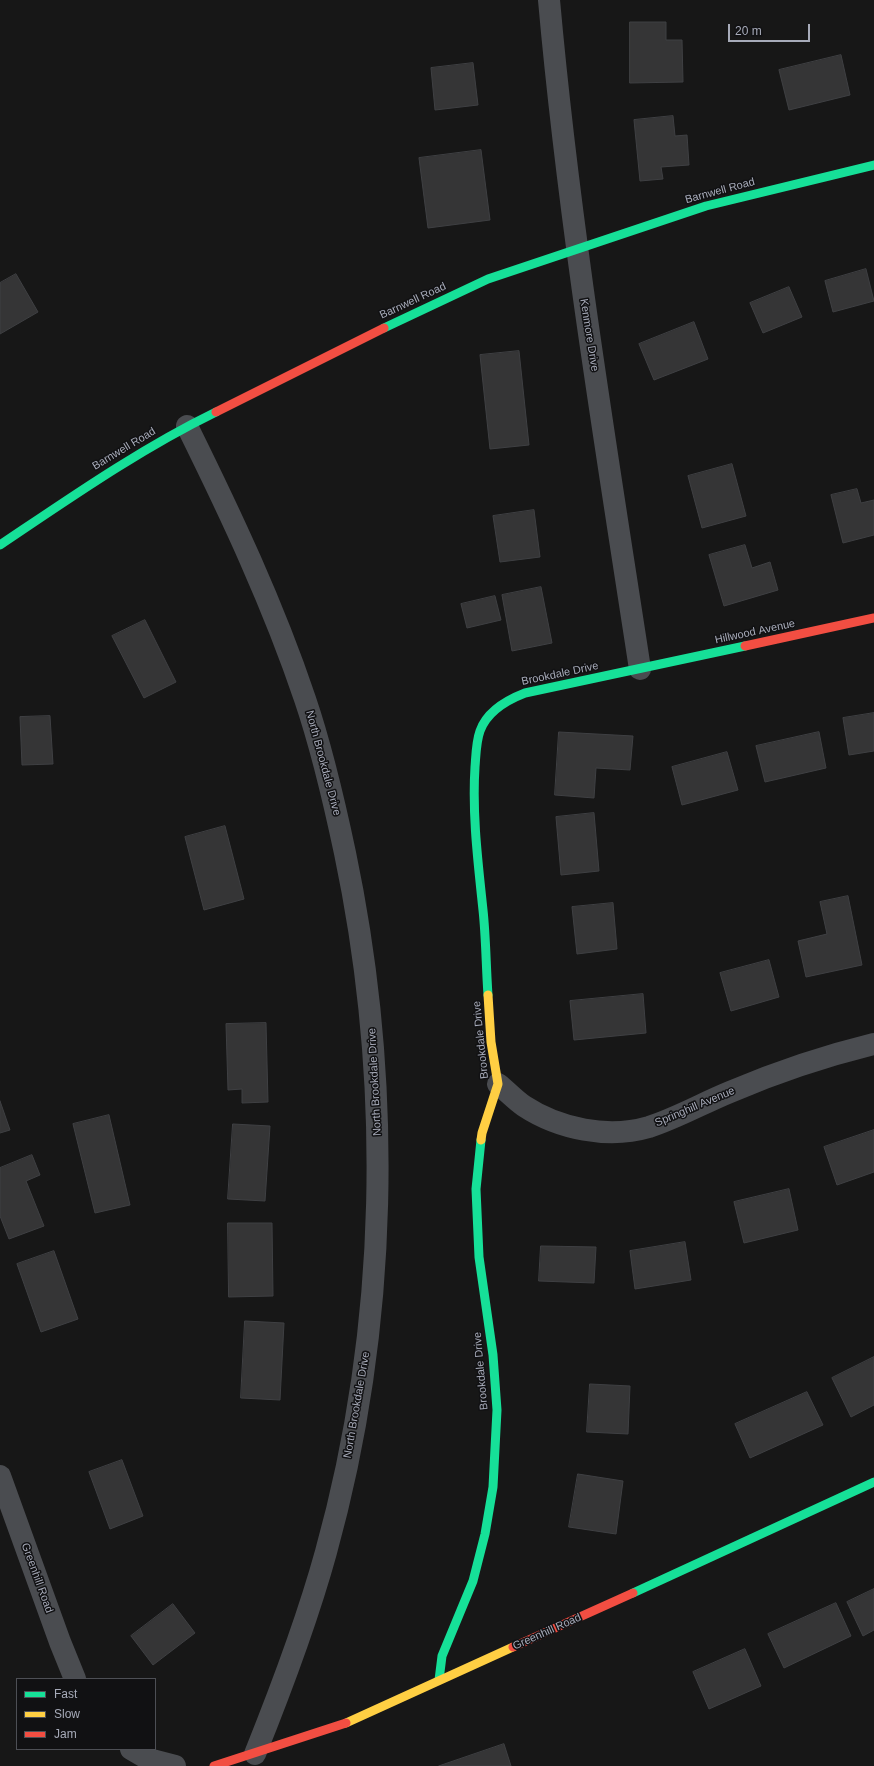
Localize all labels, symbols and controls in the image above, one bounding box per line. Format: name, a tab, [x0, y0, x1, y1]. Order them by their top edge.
scale bar	[730, 16, 812, 42]
text: 20 m	[735, 24, 762, 38]
street label: Barnwell Road	[684, 175, 756, 207]
street label: Barnwell Road	[378, 280, 448, 322]
street label: Kenmore Drive	[577, 298, 601, 372]
street label: Barnwell Road	[90, 425, 158, 473]
street label: Hillwood Avenue	[714, 617, 796, 647]
street label: Brookdale Drive	[520, 659, 600, 689]
street label: North Brookdale Drive	[303, 709, 343, 817]
street label: Brookdale Drive	[470, 1000, 492, 1080]
street label: North Brookdale Drive	[366, 1028, 384, 1136]
street label: Springhill Avenue	[653, 1084, 737, 1130]
street label: Brookdale Drive	[471, 1331, 491, 1411]
street label: North Brookdale Drive	[341, 1351, 373, 1459]
street label: Greenhill Road	[18, 1541, 56, 1615]
street label: Greenhill Road	[511, 1611, 583, 1653]
legend	[16, 1678, 156, 1750]
text: Fast	[54, 1687, 77, 1701]
text: Slow	[54, 1707, 80, 1721]
text: Jam	[54, 1727, 77, 1741]

